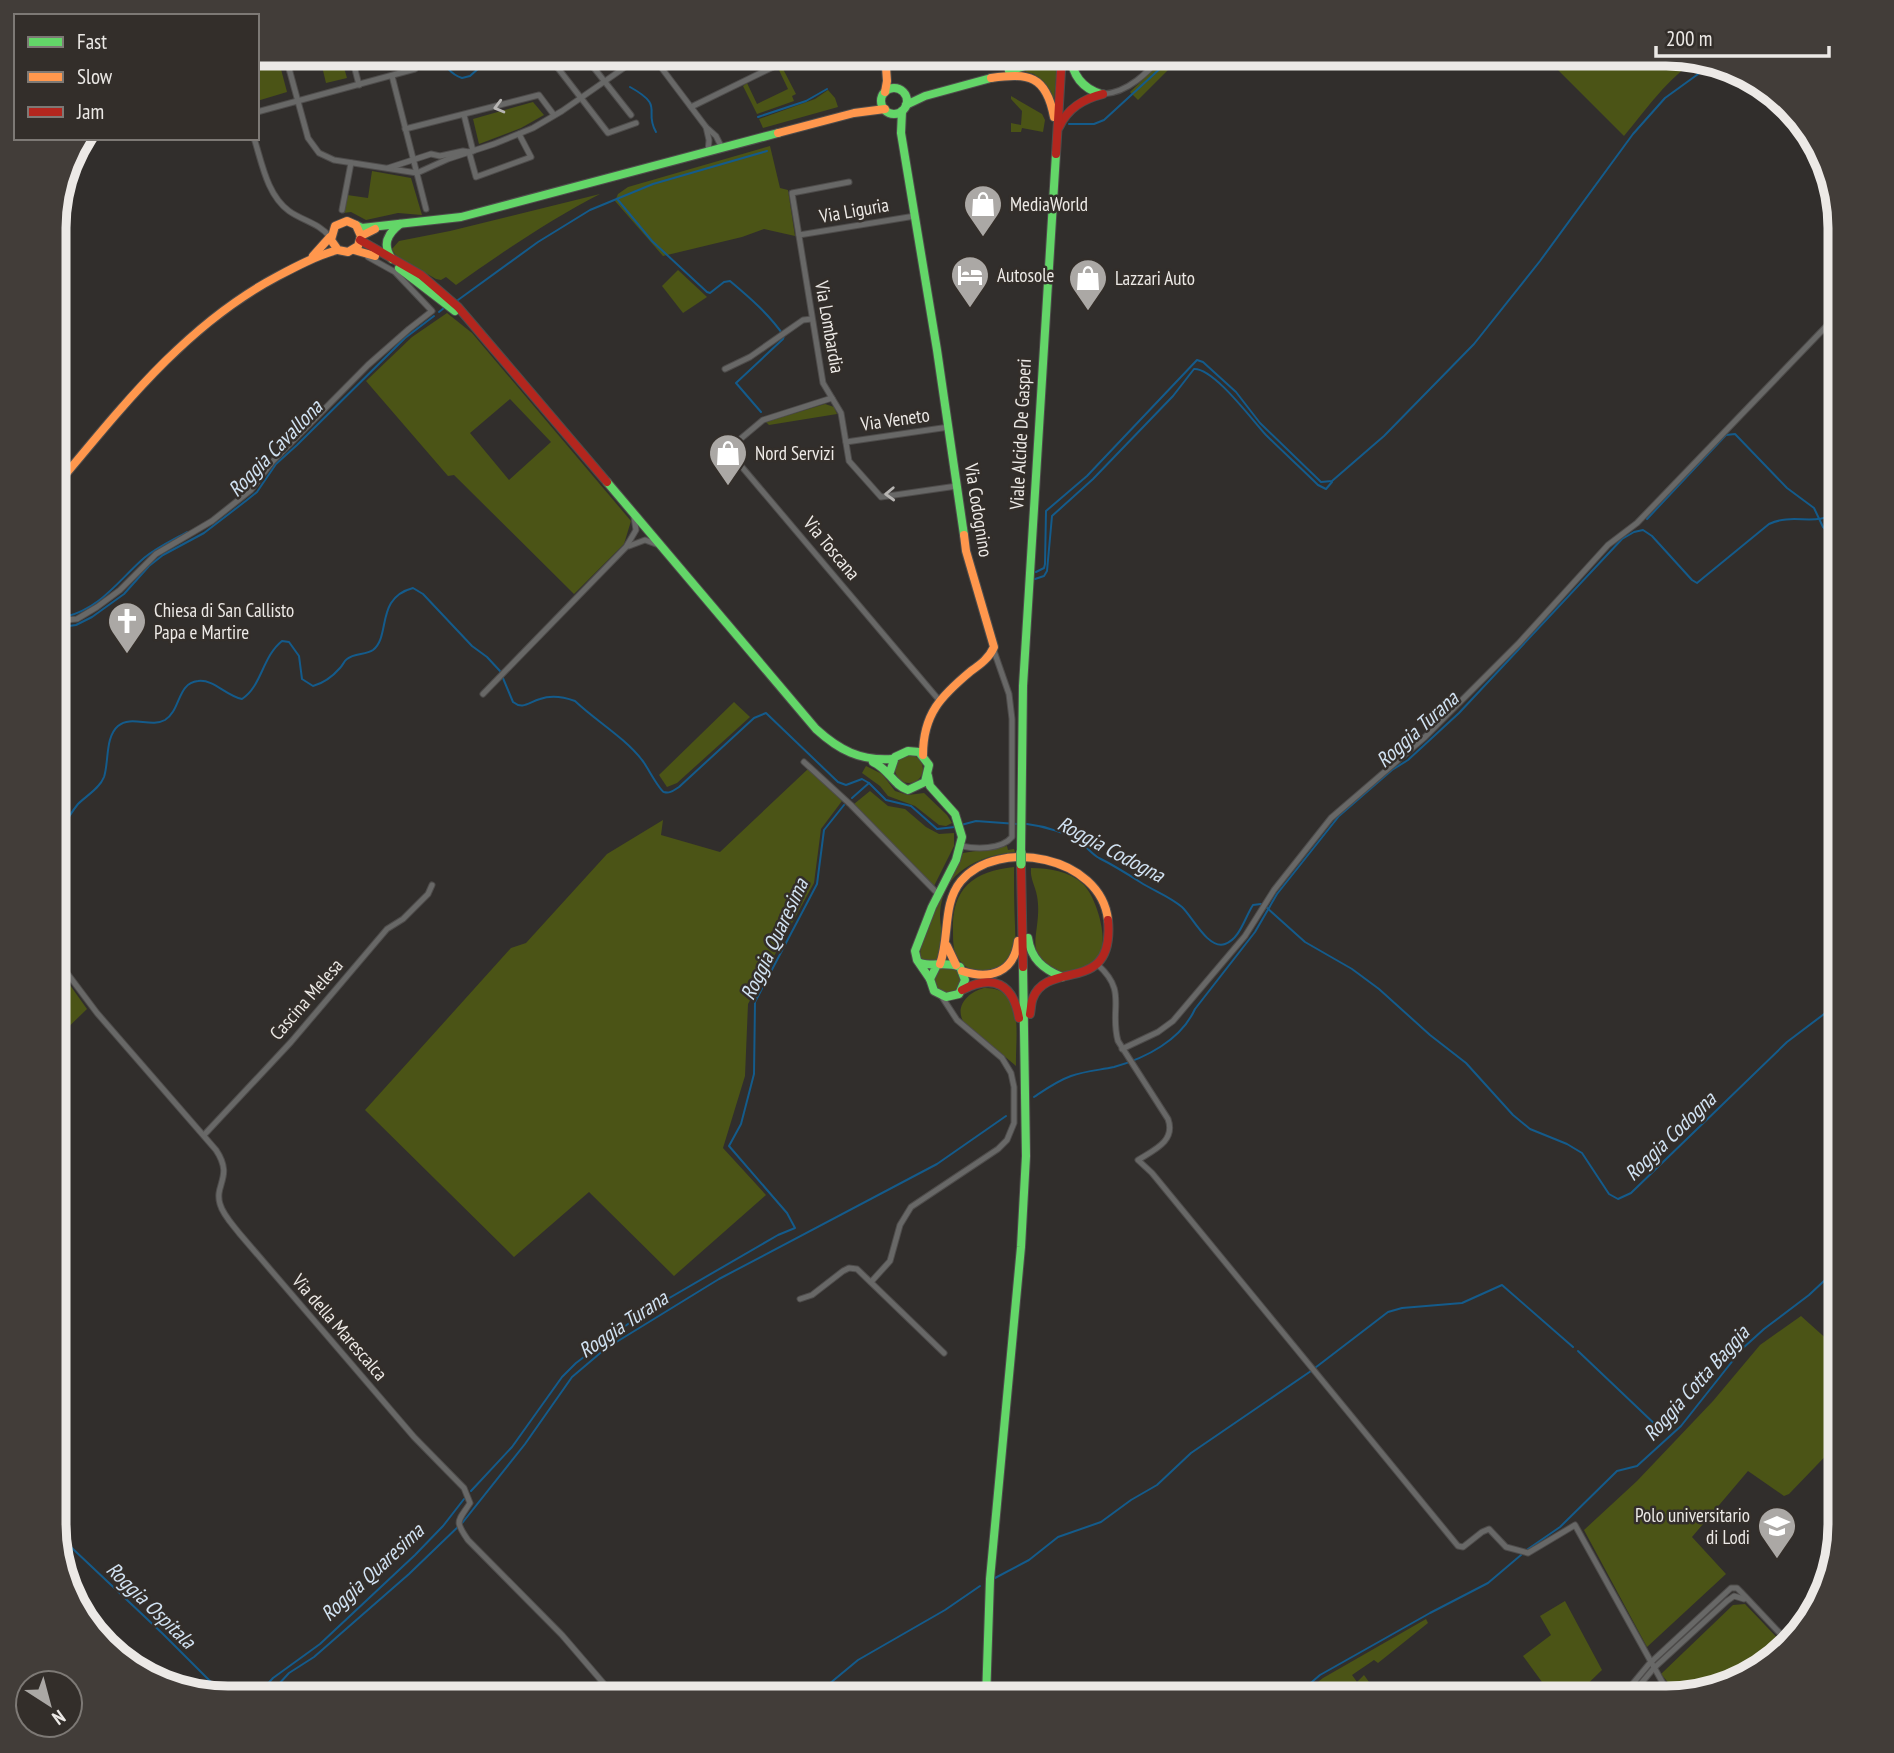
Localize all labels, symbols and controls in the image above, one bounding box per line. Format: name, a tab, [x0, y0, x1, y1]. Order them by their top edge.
legend	[14, 14, 259, 140]
scale bar	[1656, 14, 1829, 58]
text: 200 m	[1666, 25, 1712, 52]
text: Fast	[77, 28, 107, 55]
text: Slow	[77, 63, 113, 90]
text: Jam	[76, 98, 104, 125]
one-way arrow	[493, 98, 505, 113]
shop icon: MediaWorld	[962, 183, 1004, 238]
street label: Via Liguria	[816, 192, 891, 228]
place label: MediaWorld	[1010, 192, 1088, 216]
hotel icon: Autosole	[949, 254, 991, 309]
shop icon: Lazzari Auto	[1067, 257, 1109, 312]
place label: Autosole	[997, 263, 1055, 287]
place label: Lazzari Auto	[1115, 266, 1195, 290]
street label: Via Lombardia	[810, 278, 850, 375]
street label: Viale Alcide De Gasperi	[1004, 358, 1036, 511]
water label: Roggia Cavallona	[222, 393, 329, 502]
street label: Via Veneto	[858, 402, 931, 436]
shop icon: Nord Servizi	[707, 432, 749, 487]
place label: Nord Servizi	[755, 441, 835, 465]
street label: Via Codognino	[960, 460, 998, 559]
one-way arrow	[884, 487, 895, 502]
street label: Via Toscana	[798, 511, 865, 585]
place label: Chiesa di San Callisto Papa e Martire	[154, 598, 294, 644]
church icon: Chiesa di San Callisto Papa e Martire	[106, 600, 148, 655]
water label: Roggia Turana	[1370, 684, 1465, 773]
water label: Roggia Codogna	[1053, 810, 1170, 889]
water label: Roggia Quaresima	[734, 872, 815, 1004]
street label: Cascina Melesa	[264, 954, 348, 1044]
water label: Roggia Codogna	[1619, 1085, 1723, 1186]
street label: Via della Marescalca	[287, 1268, 393, 1385]
water label: Roggia Turana	[573, 1283, 674, 1364]
water label: Roggia Cotta Baggia	[1637, 1319, 1756, 1446]
place label: Polo universitario di Lodi	[1635, 1503, 1750, 1549]
school or university icon: Polo universitario di Lodi	[1756, 1505, 1798, 1560]
water label: Roggia Quaresima	[315, 1516, 430, 1627]
water label: Roggia Ospitala	[101, 1556, 202, 1655]
north arrow	[14, 1669, 84, 1739]
text: N	[48, 1705, 70, 1730]

